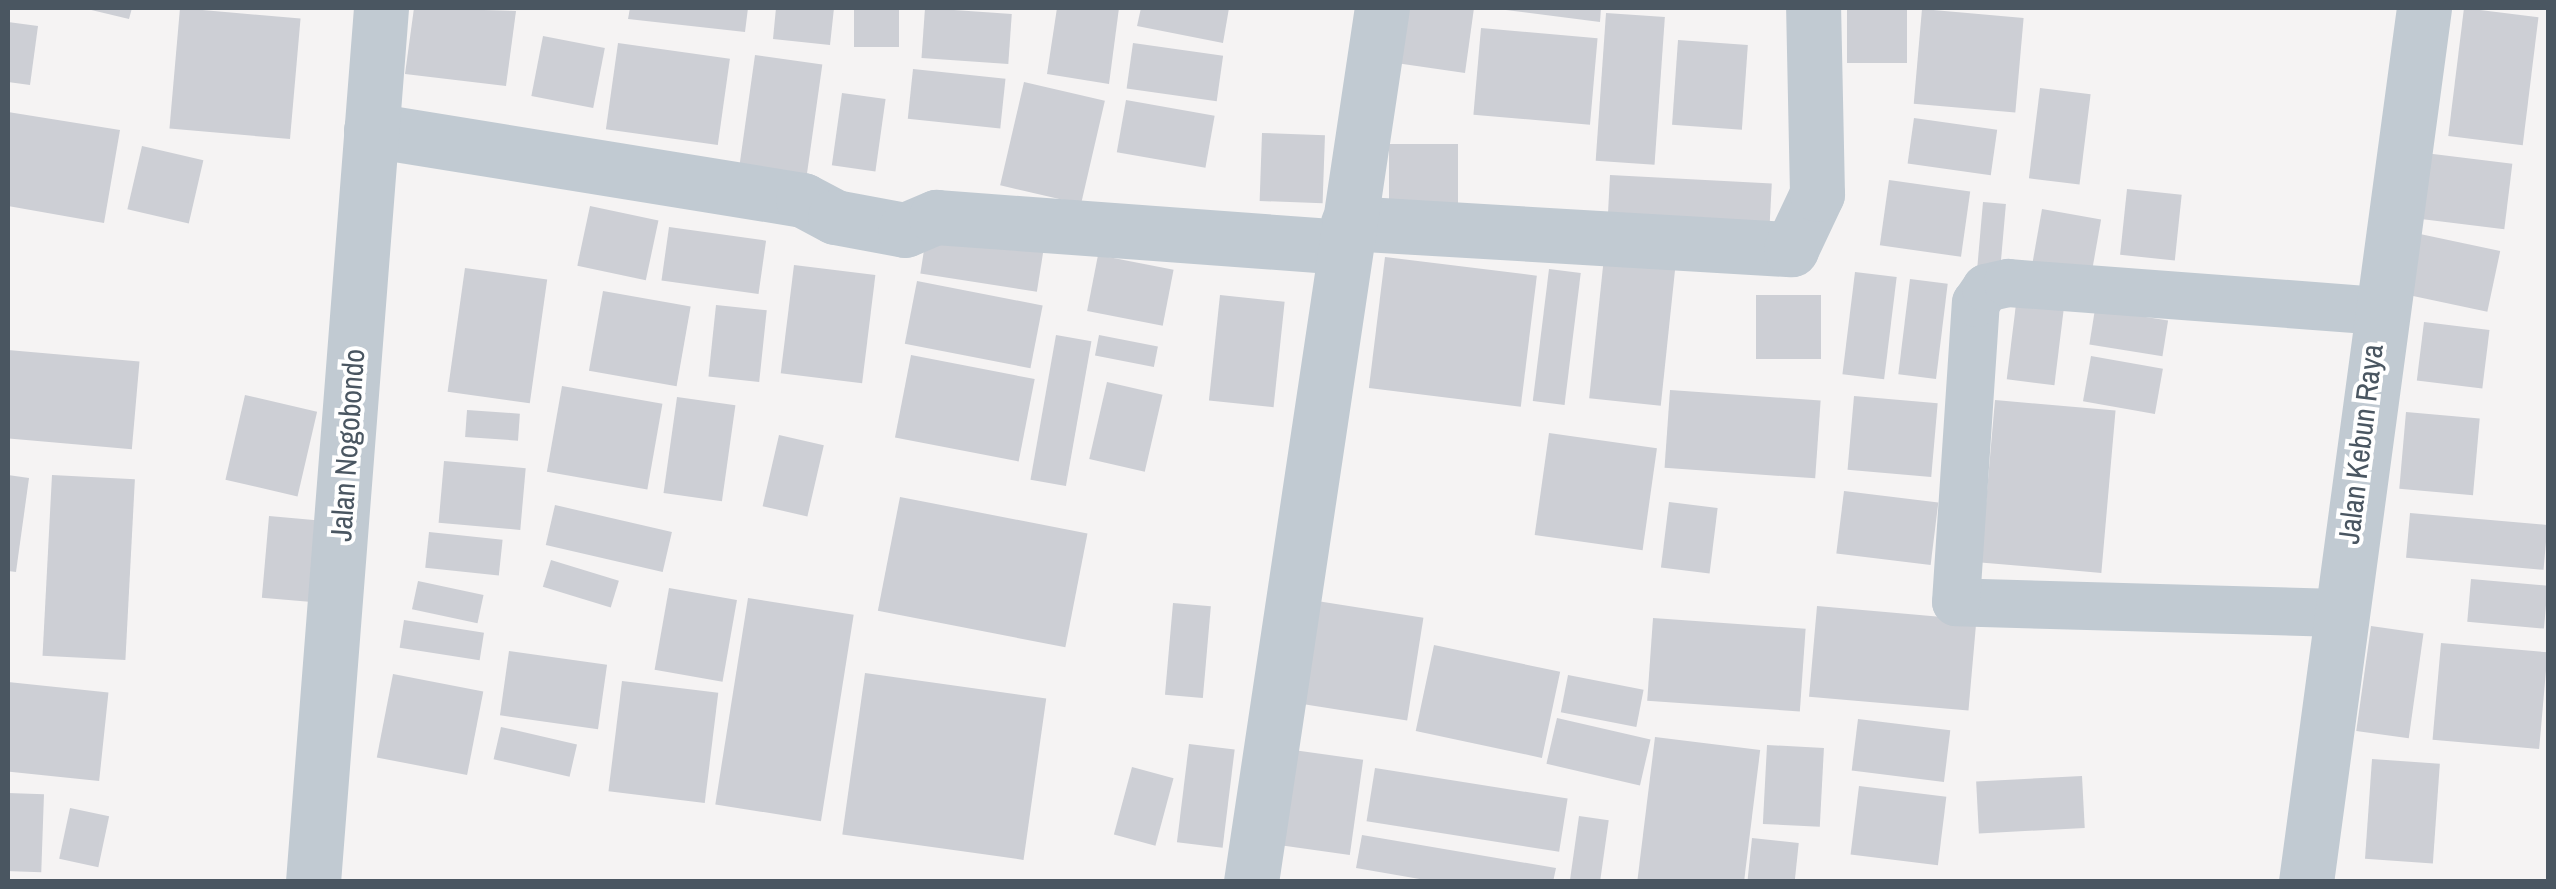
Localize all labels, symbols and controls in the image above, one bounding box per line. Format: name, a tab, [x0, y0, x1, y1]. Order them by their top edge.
street label: Jalan Kebun Raya	[2330, 342, 2390, 546]
street label: Jalan Nogobondo	[322, 348, 372, 542]

